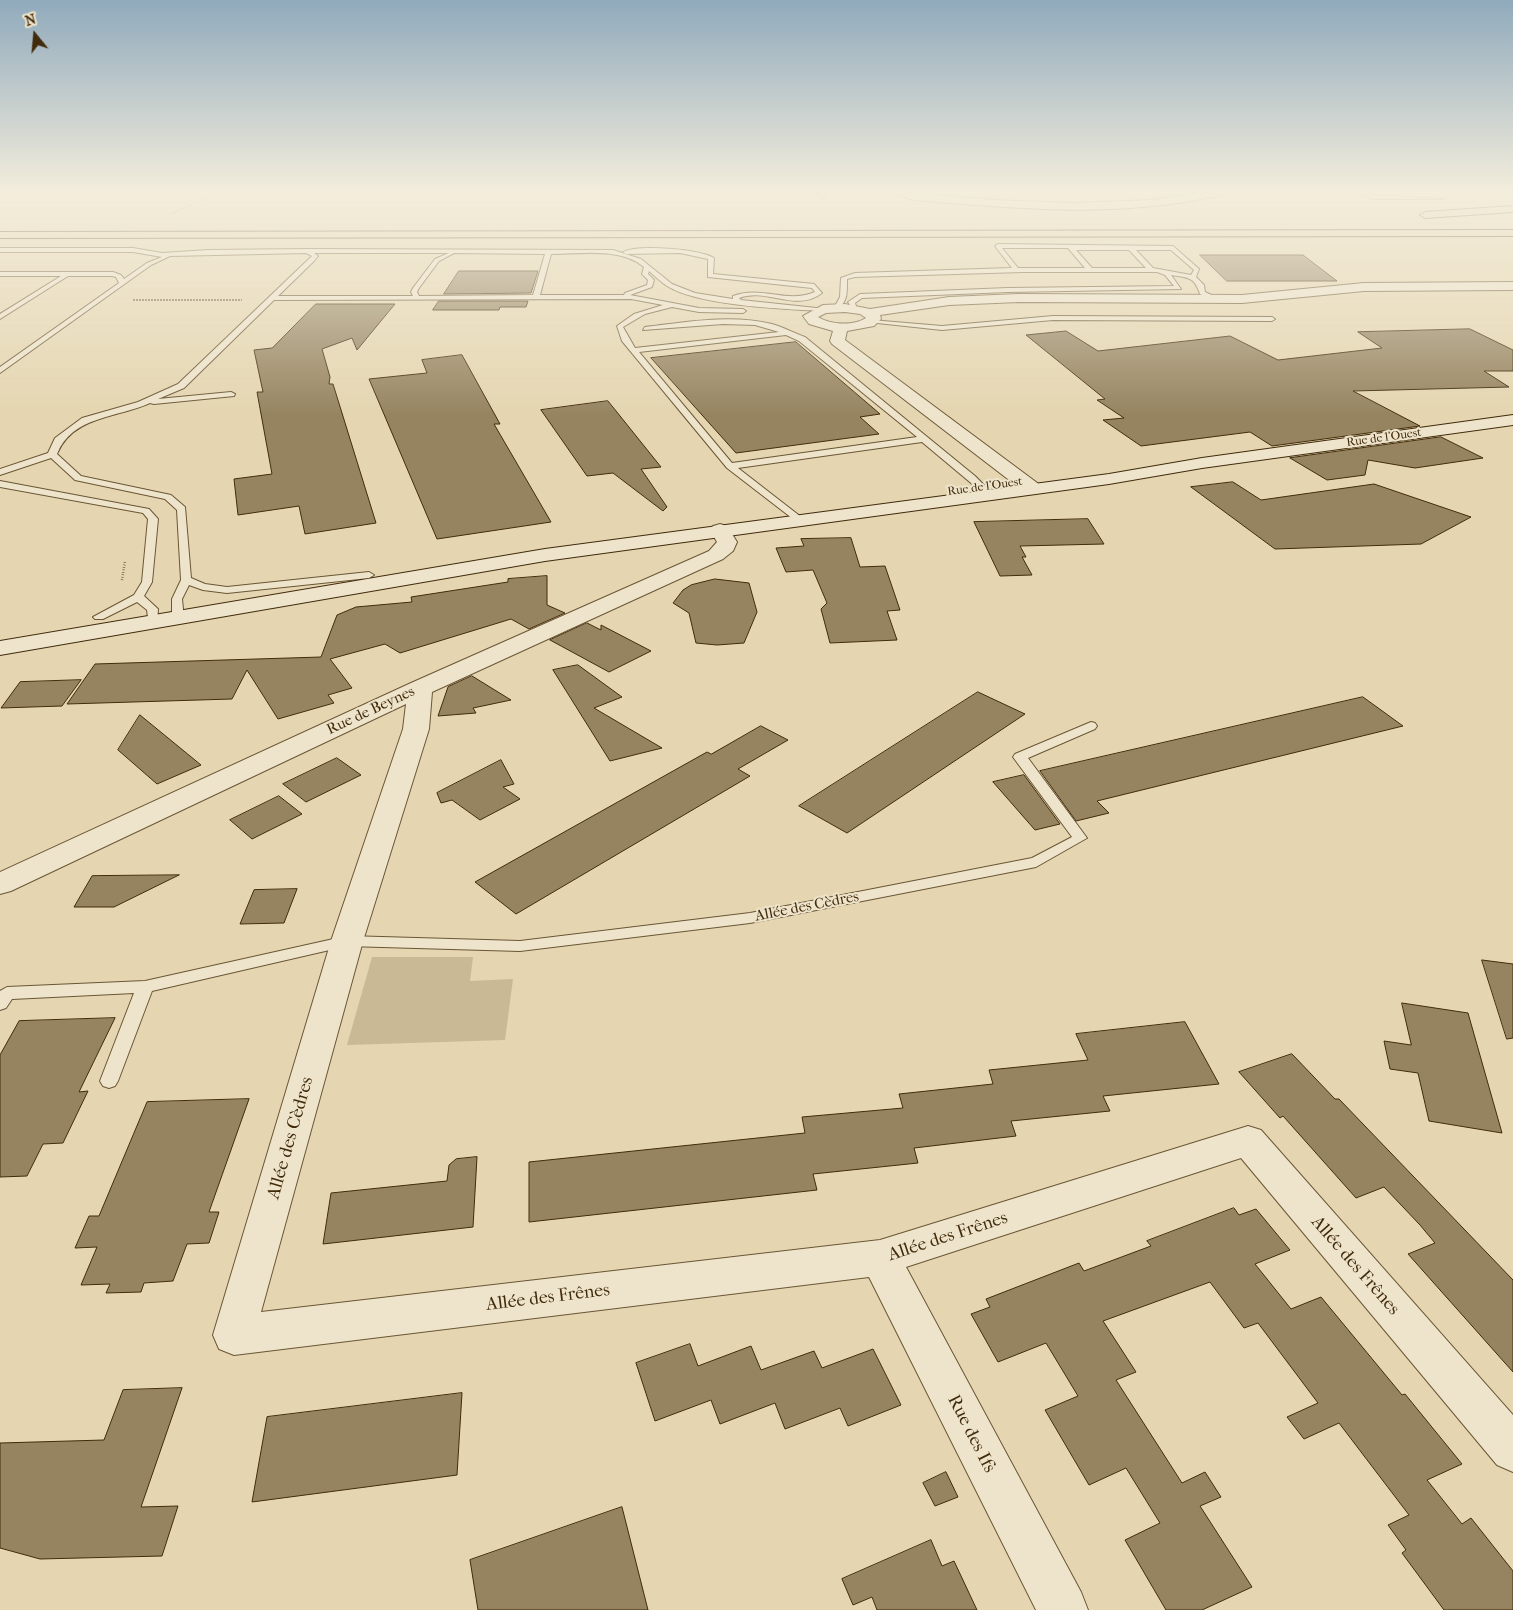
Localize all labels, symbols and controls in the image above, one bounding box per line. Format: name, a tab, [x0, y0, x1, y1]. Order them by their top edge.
north arrow	[10, 10, 60, 60]
text: N	[23, 10, 38, 30]
street label: Rue de l'Ouest	[1346, 426, 1422, 450]
street label: Rue de l'Ouest	[947, 475, 1023, 499]
street label: Rue de Beynes	[324, 683, 418, 739]
street label: Allée des Cèdres	[754, 888, 860, 926]
street label: Allée des Cèdres	[263, 1074, 319, 1202]
street label: Allée des Frênes	[886, 1208, 1010, 1266]
street label: Allée des Frênes	[1306, 1212, 1404, 1320]
street label: Allée des Frênes	[485, 1280, 611, 1316]
street label: Rue des Ifs	[942, 1391, 1000, 1477]

